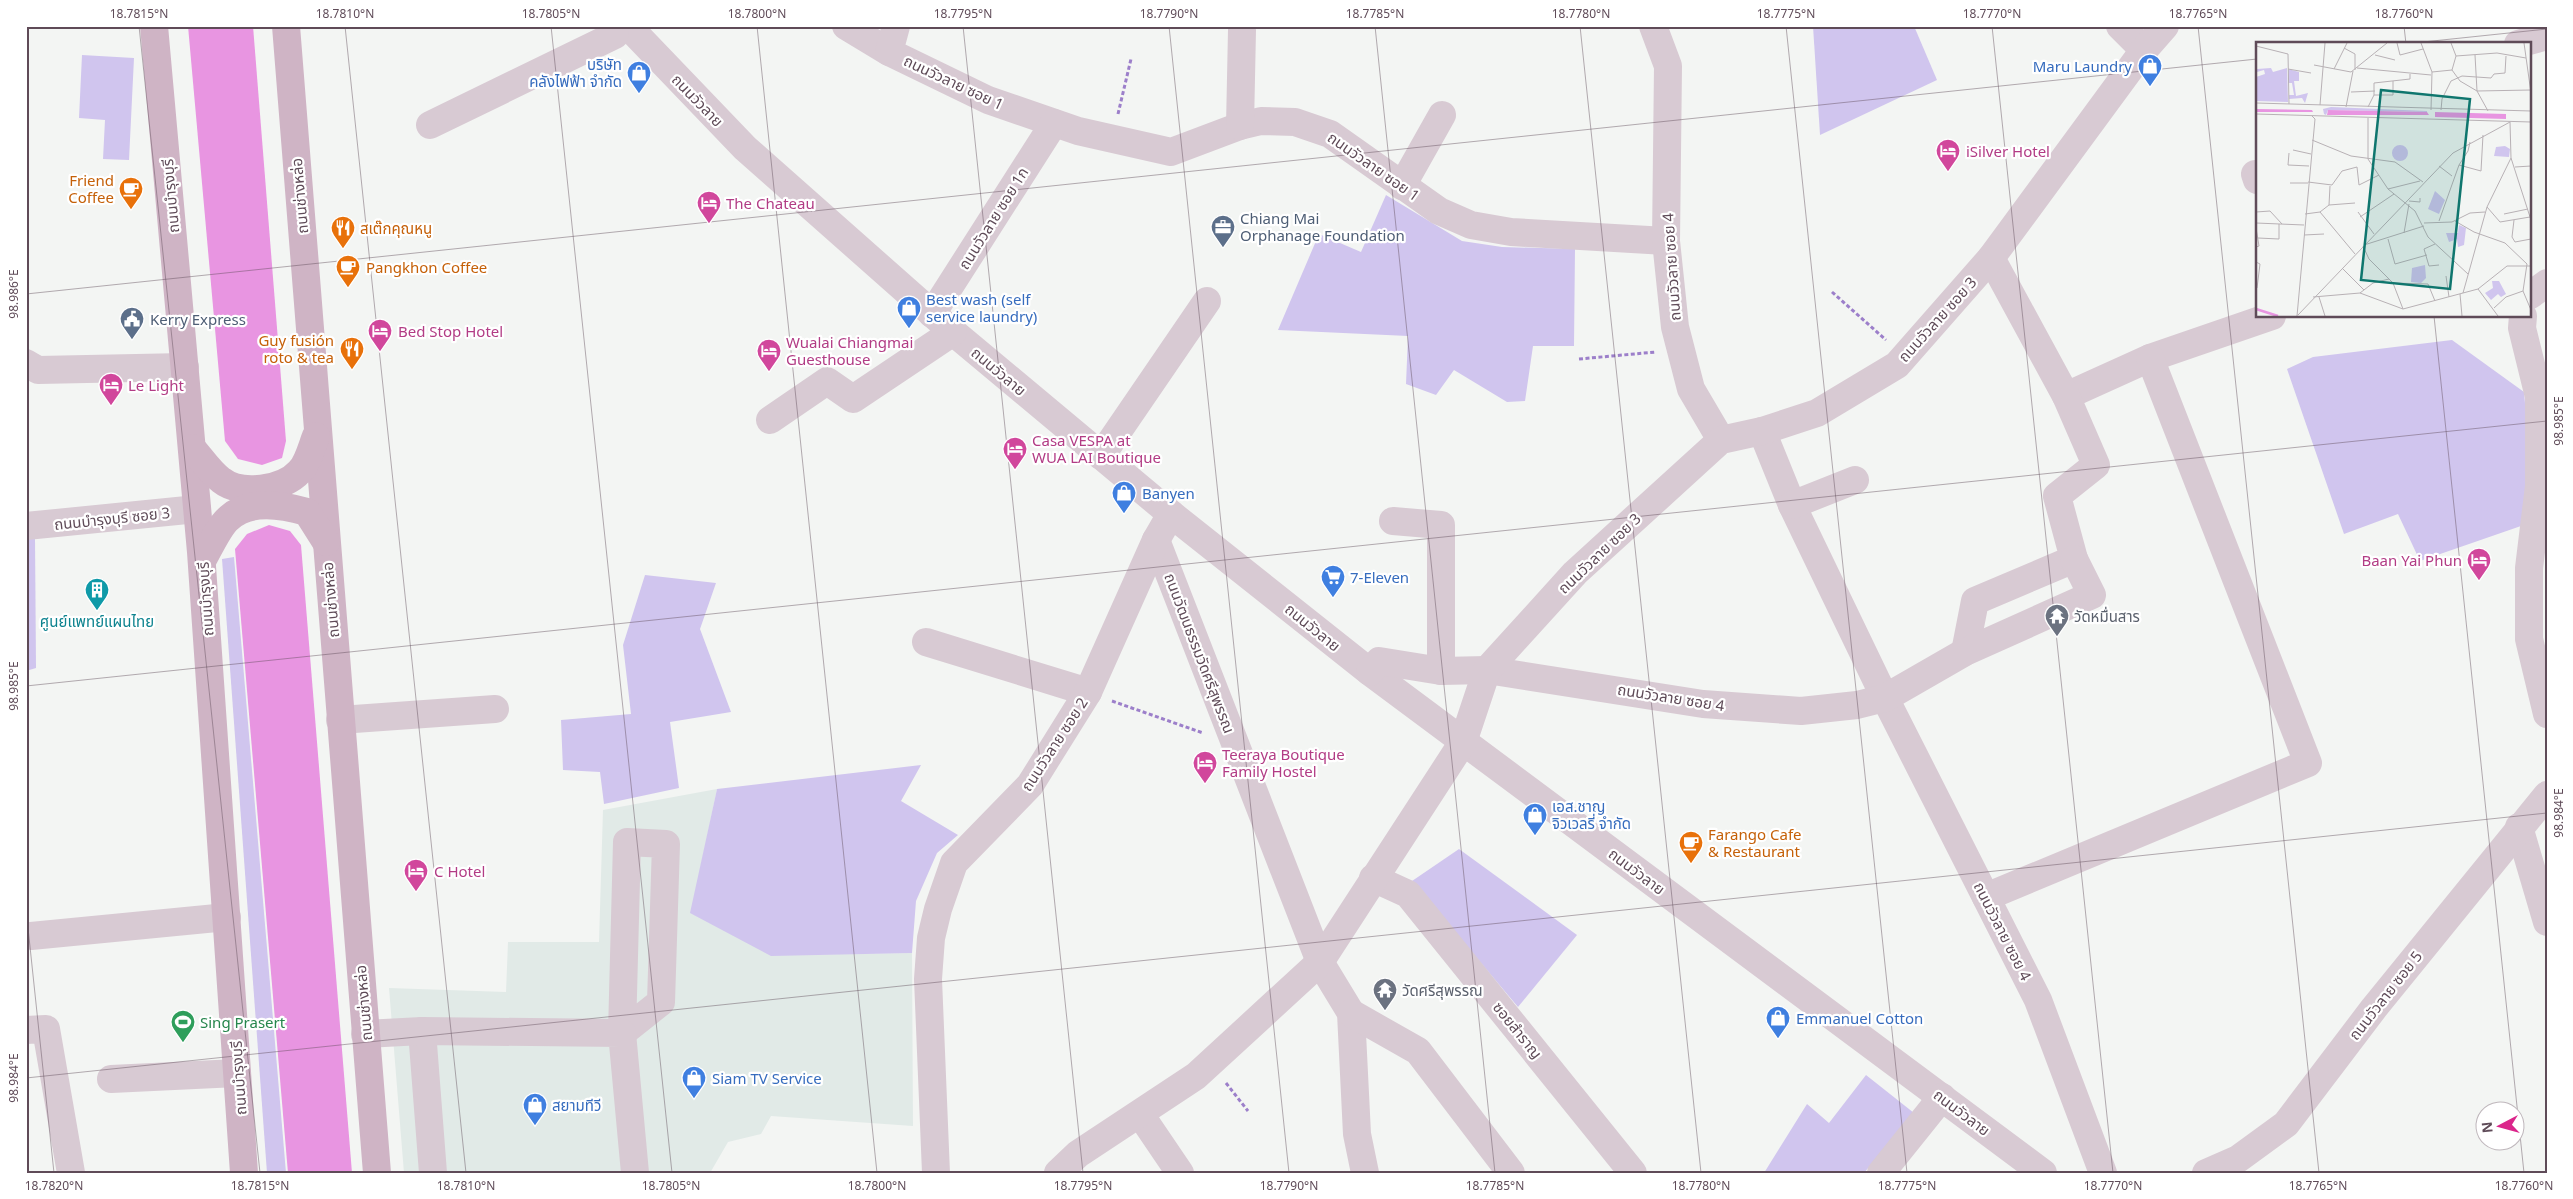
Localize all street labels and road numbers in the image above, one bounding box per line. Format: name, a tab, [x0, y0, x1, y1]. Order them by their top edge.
street label: ถนนวัวลาย ซอย 1	[901, 50, 1007, 114]
street label: ถนนวัวลาย	[668, 69, 728, 131]
street label: ถนนวัวลาย ซอย 1	[1324, 127, 1424, 205]
street label: ถนนช่างหล่อ	[286, 157, 312, 235]
street label: ถนนบำรุงบุรี	[157, 158, 183, 234]
street label: ถนนวัวลาย ซอย 1ก	[954, 163, 1032, 273]
street label: ถนนวัวลาย ซอย 4	[1657, 212, 1685, 322]
street label: ถนนวัวลาย ซอย 3	[1893, 272, 1981, 366]
street label: ถนนวัวลาย	[967, 342, 1031, 400]
street label: ถนนบำรุงบุรี ซอย 3	[53, 502, 171, 534]
street label: ถนนวัวลาย ซอย 3	[1553, 508, 1645, 598]
street label: ถนนบำรุงบุรี	[192, 561, 218, 637]
street label: ถนนช่างหล่อ	[317, 561, 343, 639]
street label: ถนนวัฒนธรรมวัดศรีสุพรรณ	[1160, 570, 1240, 736]
street label: ถนนวัวลาย	[1281, 599, 1345, 655]
street label: ถนนวัวลาย ซอย 4	[1616, 679, 1726, 715]
street label: ถนนวัวลาย ซอย 2	[1016, 693, 1092, 795]
street label: ถนนวัวลาย	[1605, 843, 1669, 899]
street label: ถนนวัวลาย ซอย 4	[1970, 878, 2037, 984]
street label: ถนนวัวลาย ซอย 5	[2344, 946, 2426, 1044]
street label: ถนนช่างหล่อ	[350, 964, 376, 1042]
street label: ซอยสำราญ	[1489, 997, 1547, 1063]
street label: ถนนบำรุงบุรี	[225, 1040, 251, 1116]
street label: ถนนวัวลาย	[1930, 1084, 1994, 1140]

